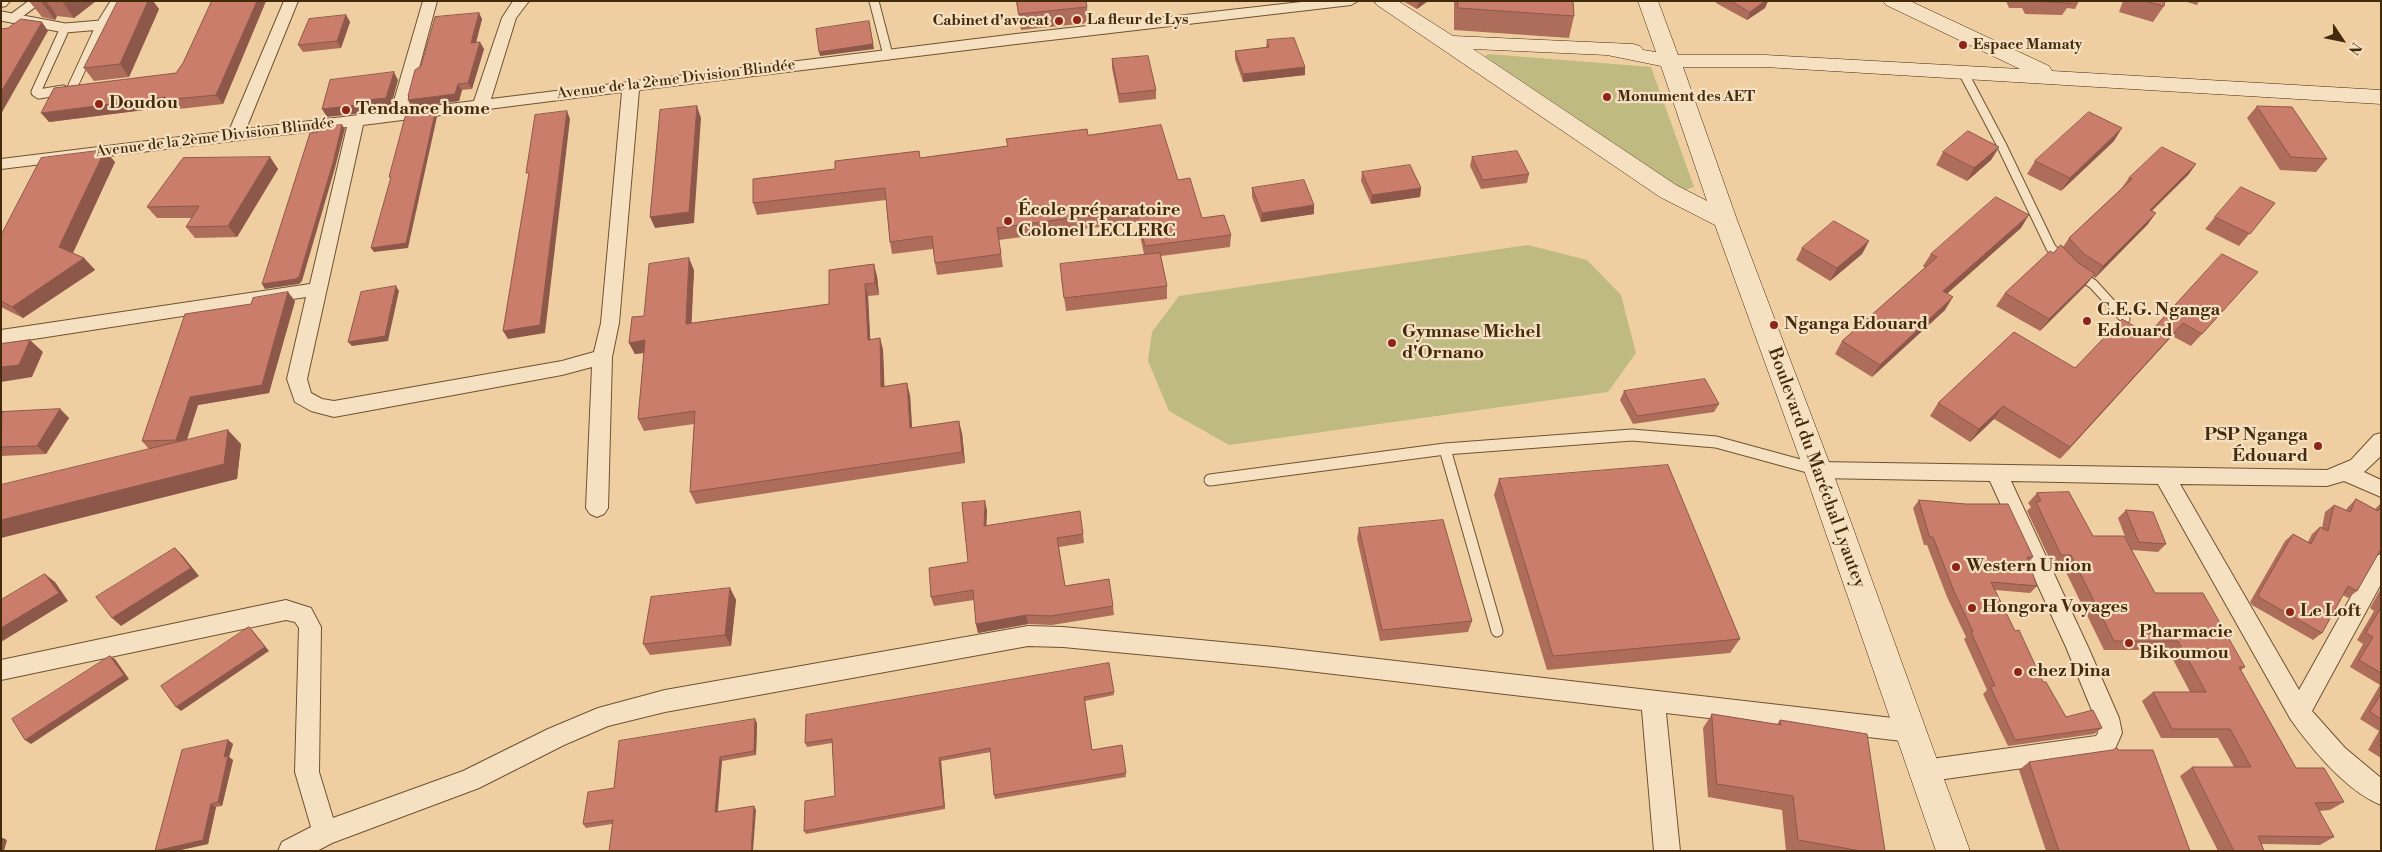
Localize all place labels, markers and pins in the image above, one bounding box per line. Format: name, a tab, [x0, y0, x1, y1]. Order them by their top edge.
place label: La fleur de Lys	[1087, 11, 1188, 29]
place label: Cabinet d'avocat	[933, 12, 1049, 30]
marker: La fleur de Lys	[1071, 14, 1083, 26]
marker: Cabinet d'avocat	[1053, 15, 1065, 27]
place label: Espace Mamaty	[1973, 36, 2082, 54]
marker: Espace Mamaty	[1957, 39, 1969, 51]
place label: Monument des AET	[1617, 88, 1755, 106]
marker: Monument des AET	[1601, 91, 1613, 103]
place label: Doudou	[109, 93, 178, 115]
marker: Doudou	[93, 98, 105, 110]
place label: Tendance home	[356, 99, 490, 121]
marker: Tendance home	[340, 104, 352, 116]
place label: École préparatoire Colonel LECLERC	[1018, 200, 1180, 242]
marker: École préparatoire Colonel LECLERC	[1002, 215, 1014, 227]
place label: C.E.G. Nganga Edouard	[2097, 300, 2220, 342]
place label: Nganga Edouard	[1784, 314, 1928, 336]
marker: C.E.G. Nganga Edouard	[2081, 315, 2093, 327]
marker: Nganga Edouard	[1768, 319, 1780, 331]
place label: Gymnase Michel d'Ornano	[1402, 322, 1541, 364]
marker: Gymnase Michel d'Ornano	[1386, 337, 1398, 349]
place label: PSP Nganga Édouard	[2204, 425, 2308, 468]
marker: PSP Nganga Édouard	[2312, 440, 2324, 452]
place label: Western Union	[1966, 556, 2092, 578]
marker: Western Union	[1950, 561, 1962, 573]
place label: Hongora Voyages	[1982, 597, 2128, 619]
place label: Le Loft	[2300, 601, 2361, 623]
marker: Hongora Voyages	[1966, 602, 1978, 614]
marker: Le Loft	[2284, 606, 2296, 618]
place label: Pharmacie Bikoumou	[2139, 622, 2233, 664]
marker: Pharmacie Bikoumou	[2123, 637, 2135, 649]
place label: chez Dina	[2028, 661, 2110, 683]
marker: chez Dina	[2012, 666, 2024, 678]

